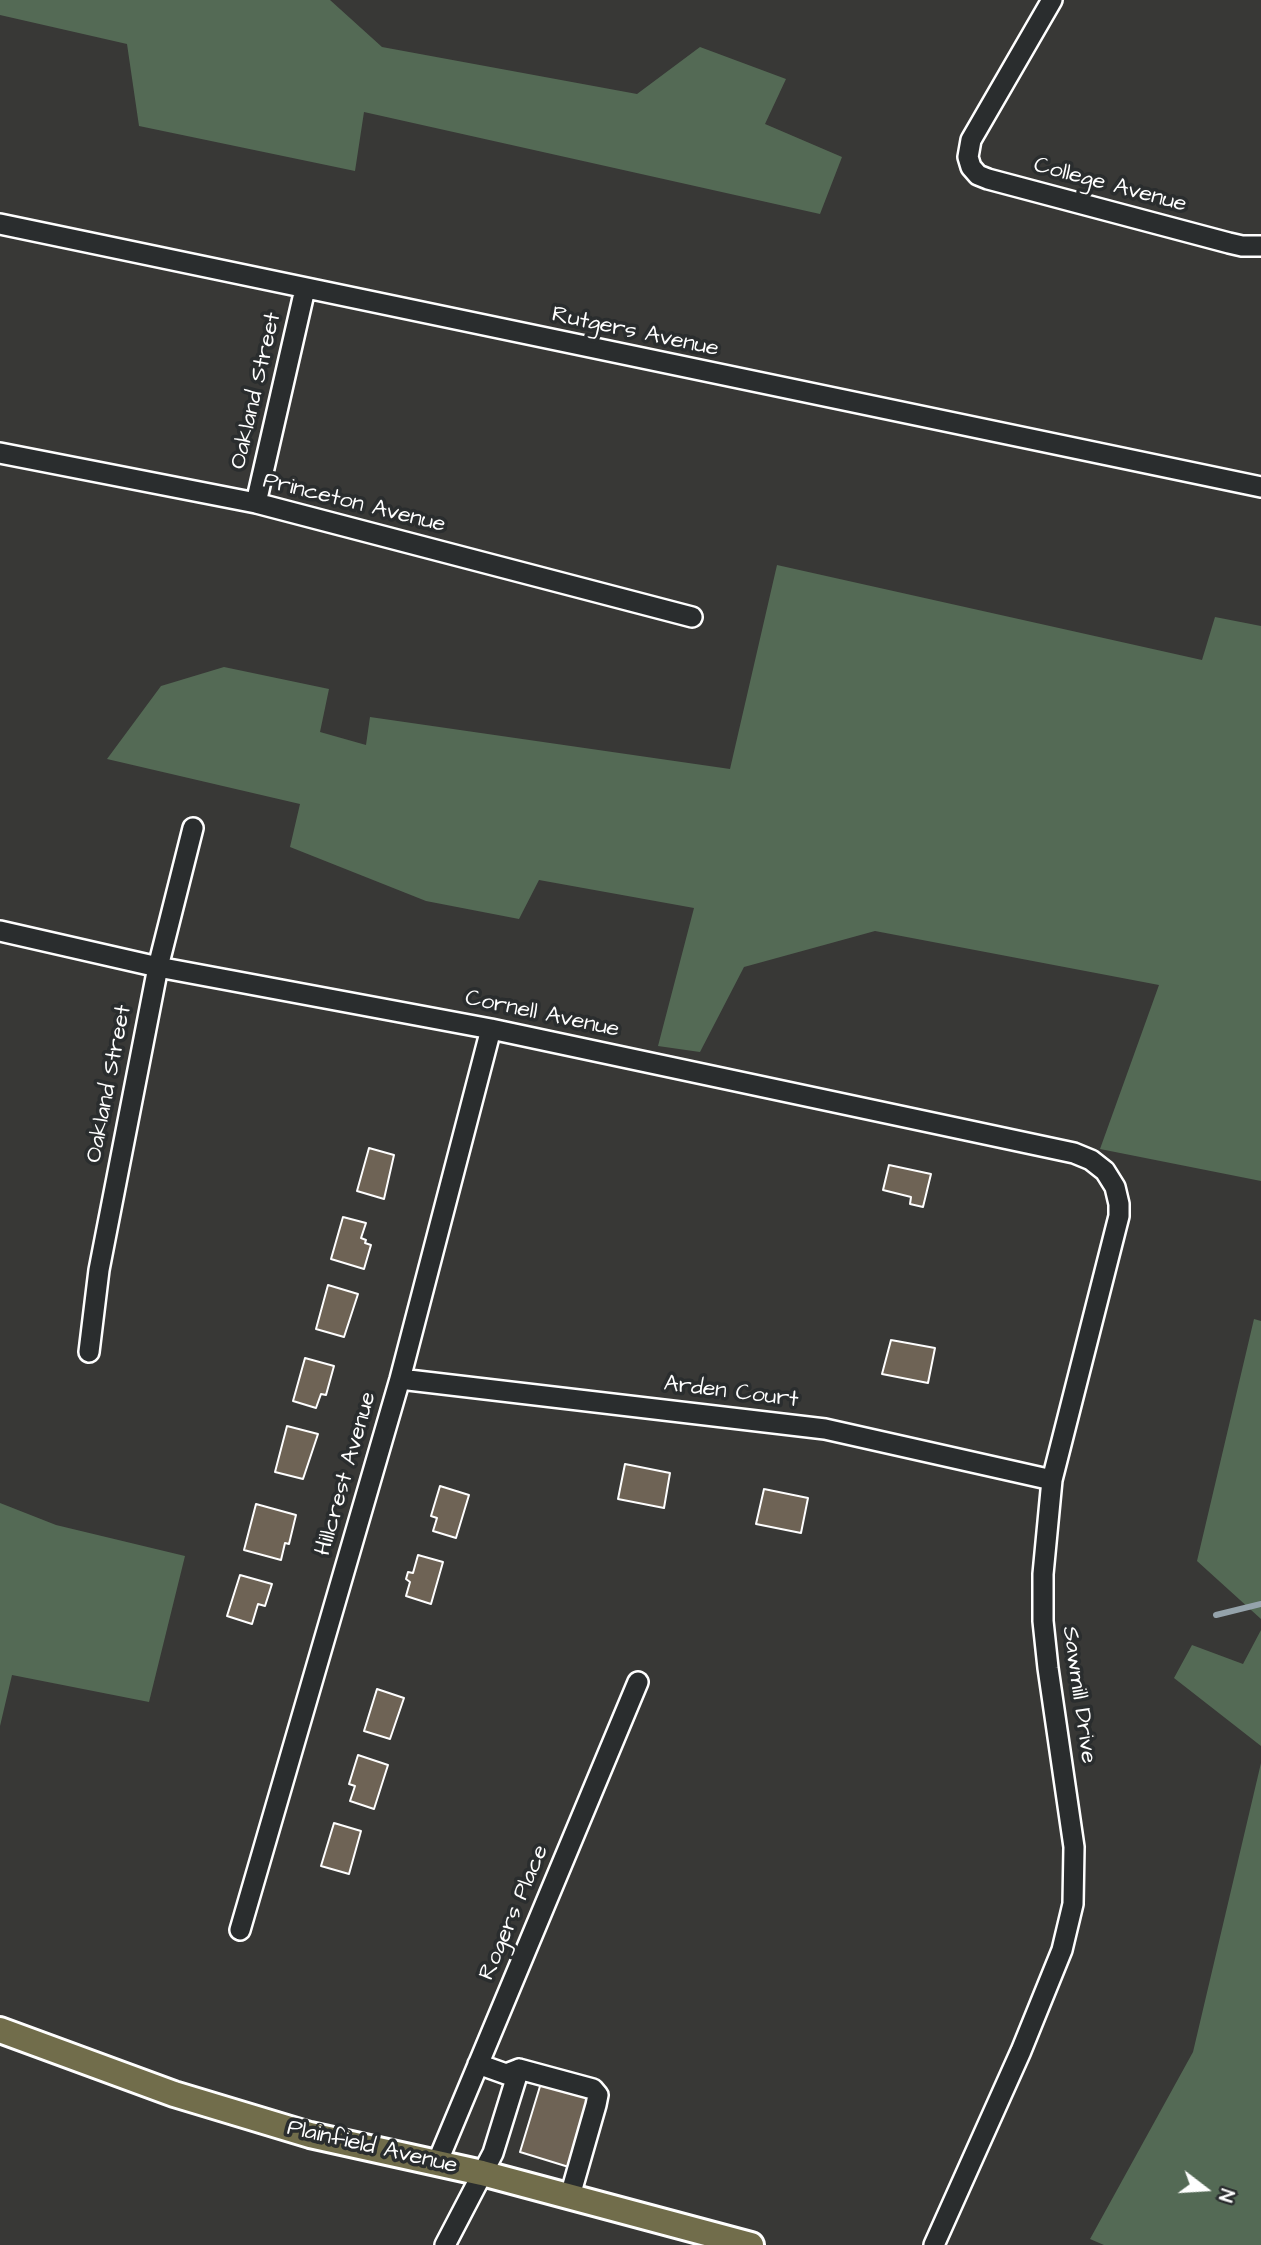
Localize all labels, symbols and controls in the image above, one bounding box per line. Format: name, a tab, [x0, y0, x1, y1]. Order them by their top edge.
street label: College Avenue	[1031, 152, 1189, 220]
street label: Rutgers Avenue	[549, 302, 721, 364]
street label: Oakland Street	[226, 310, 288, 472]
street label: Princeton Avenue	[260, 468, 448, 540]
street label: Cornell Avenue	[462, 985, 622, 1045]
street label: Oakland Street	[81, 1003, 139, 1165]
street label: Arden Court	[662, 1371, 800, 1415]
street label: Hillcrest Avenue	[310, 1389, 384, 1559]
street label: Sawmill Drive	[1055, 1625, 1101, 1765]
street label: Rogers Place	[474, 1841, 556, 1985]
street label: Plainfield Avenue	[284, 2115, 460, 2181]
north arrow	[1170, 2154, 1240, 2224]
text: N	[1211, 2186, 1240, 2205]

